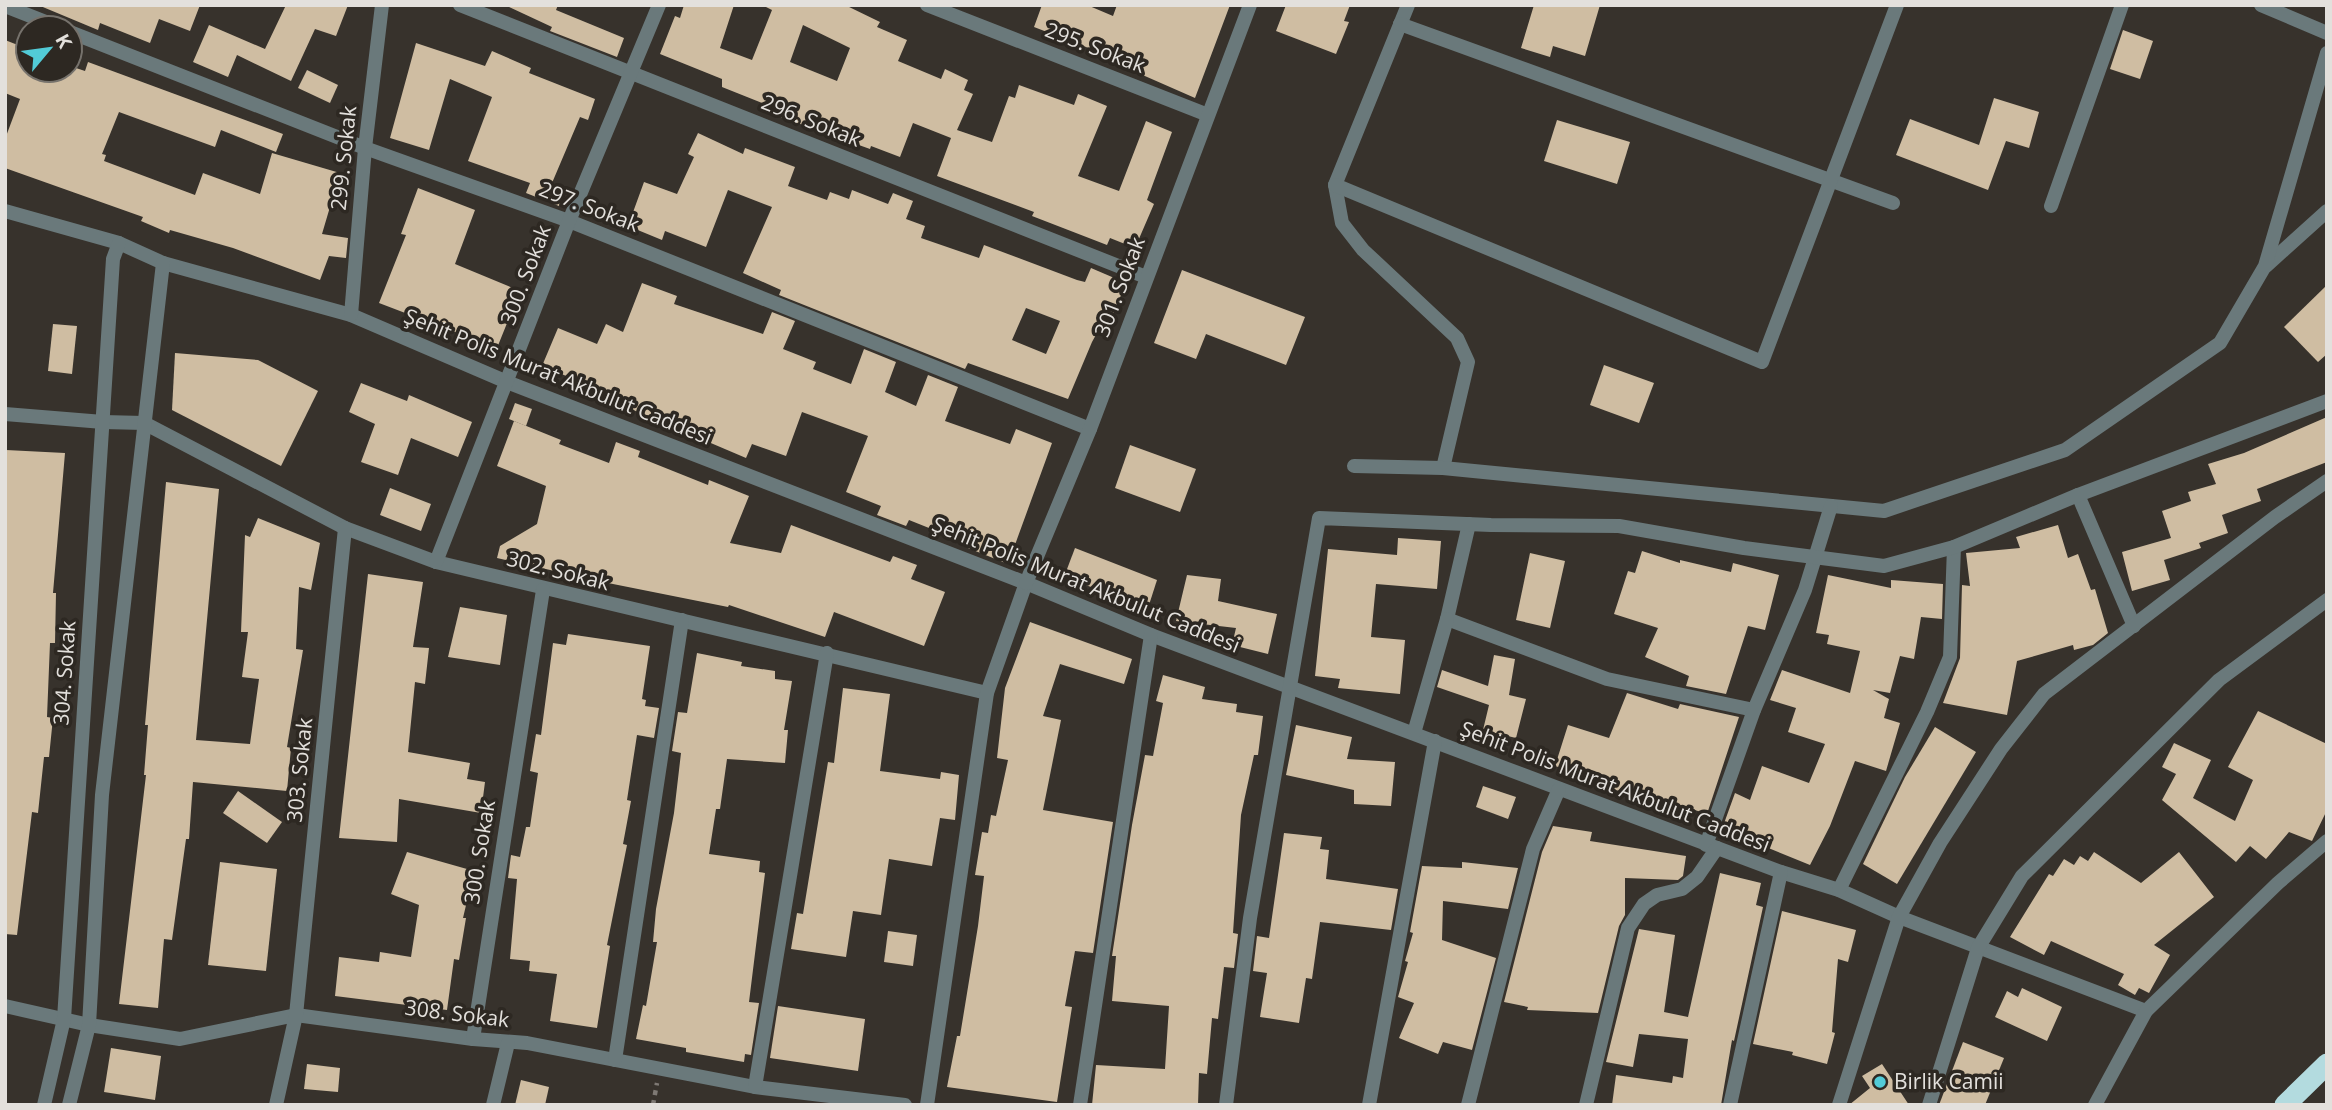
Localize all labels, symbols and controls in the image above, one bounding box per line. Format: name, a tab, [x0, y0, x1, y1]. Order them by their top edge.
north arrow	[14, 14, 84, 84]
street label: 295. Sokak	[1041, 15, 1149, 79]
text: K	[49, 29, 78, 53]
street label: 296. Sokak	[758, 87, 865, 153]
street label: 299. Sokak	[324, 104, 362, 212]
street label: 297. Sokak	[535, 174, 643, 238]
street label: 300. Sokak	[493, 221, 557, 329]
street label: 301. Sokak	[1087, 233, 1151, 341]
street label: Şehit Polis Murat Akbulut Caddesi	[400, 301, 716, 451]
street label: Şehit Polis Murat Akbulut Caddesi	[928, 509, 1244, 659]
street label: 302. Sokak	[504, 544, 613, 596]
street label: 304. Sokak	[46, 620, 82, 726]
street label: Şehit Polis Murat Akbulut Caddesi	[1456, 714, 1774, 858]
street label: 303. Sokak	[280, 716, 318, 824]
street label: 300. Sokak	[457, 798, 501, 906]
street label: 308. Sokak	[403, 993, 511, 1033]
place label: Birlik Camii	[1894, 1067, 2003, 1095]
marker: Birlik Camii	[1872, 1074, 1888, 1090]

